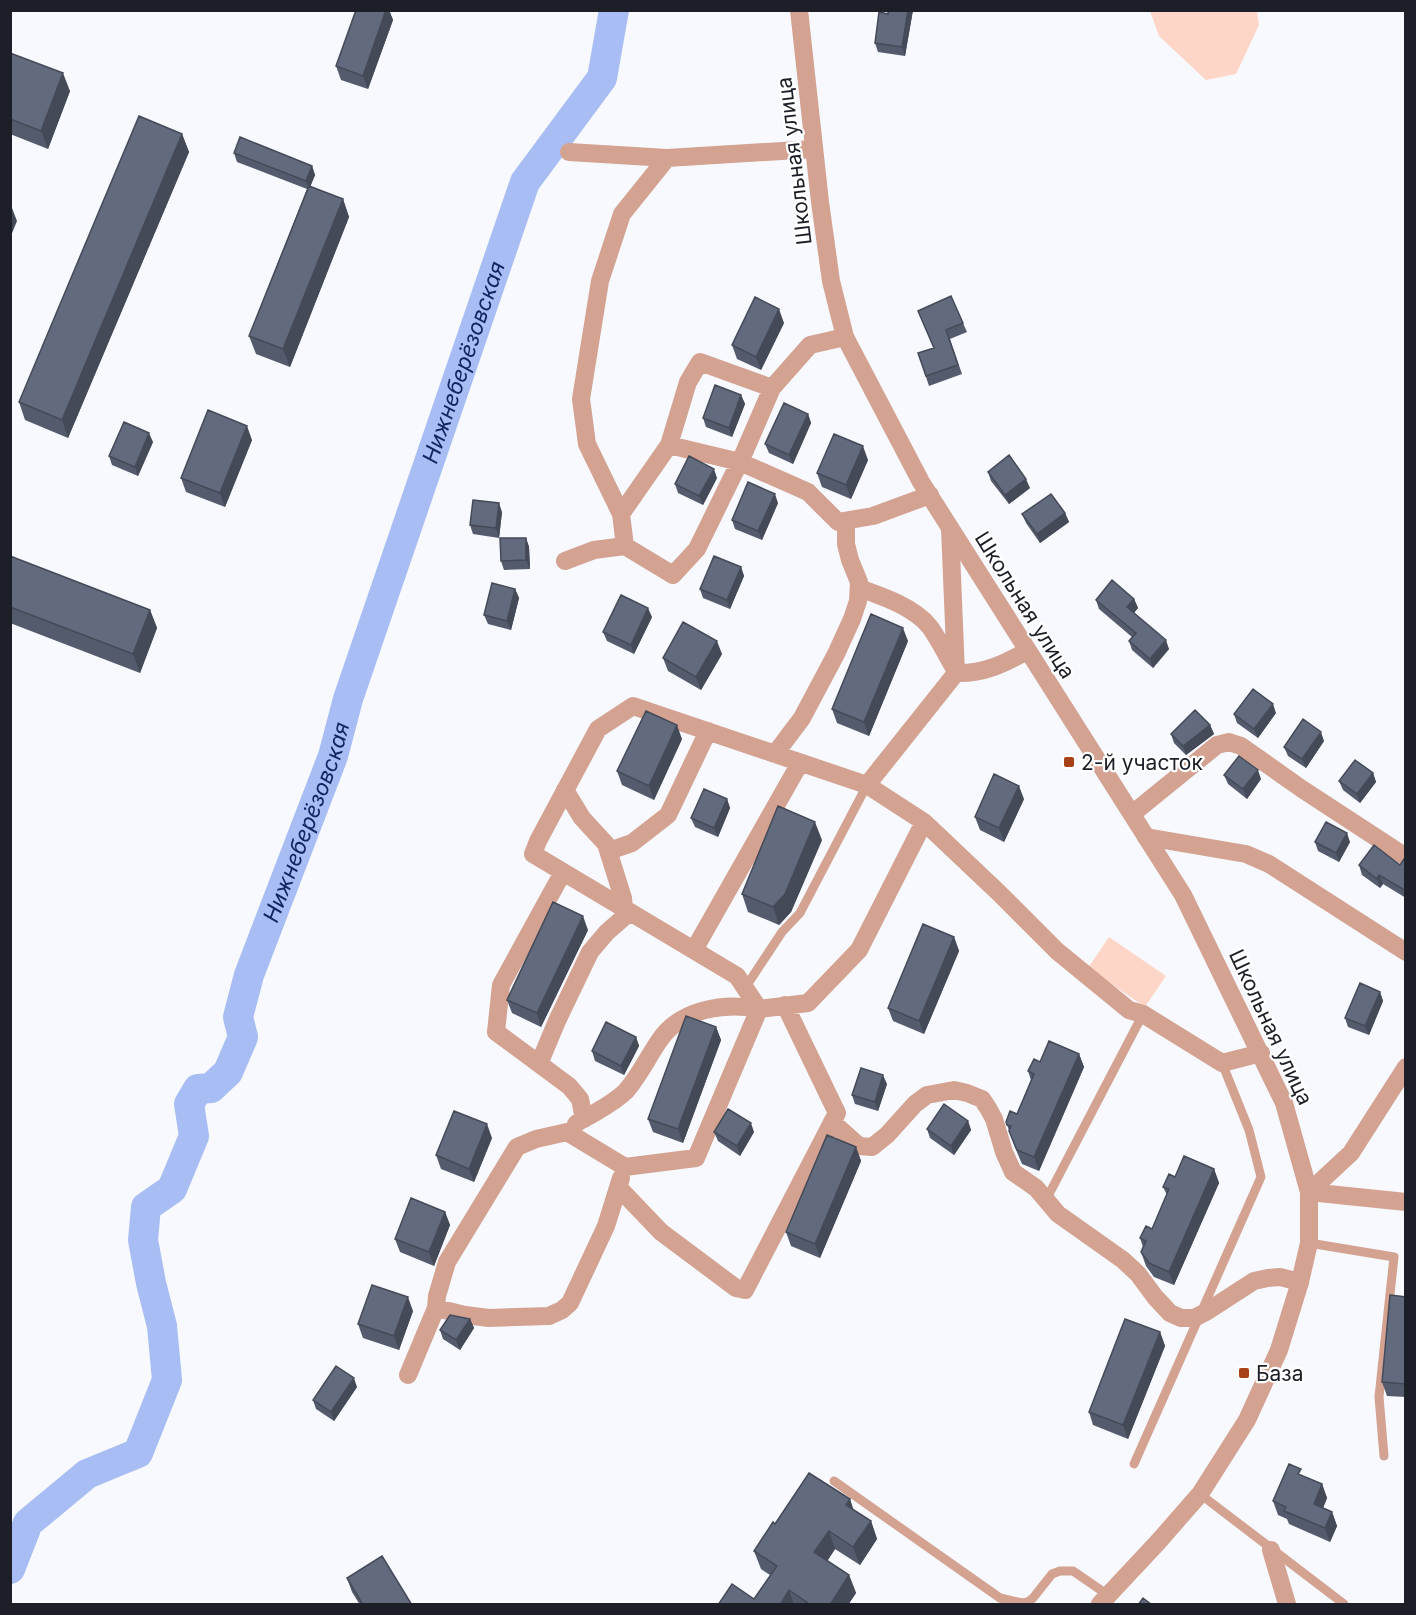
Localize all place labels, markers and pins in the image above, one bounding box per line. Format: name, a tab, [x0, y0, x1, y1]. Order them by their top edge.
place label: 2-й участок	[1081, 750, 1203, 775]
marker: 2-й участок	[1062, 755, 1076, 769]
place label: База	[1256, 1361, 1304, 1386]
marker: База	[1237, 1366, 1251, 1380]

